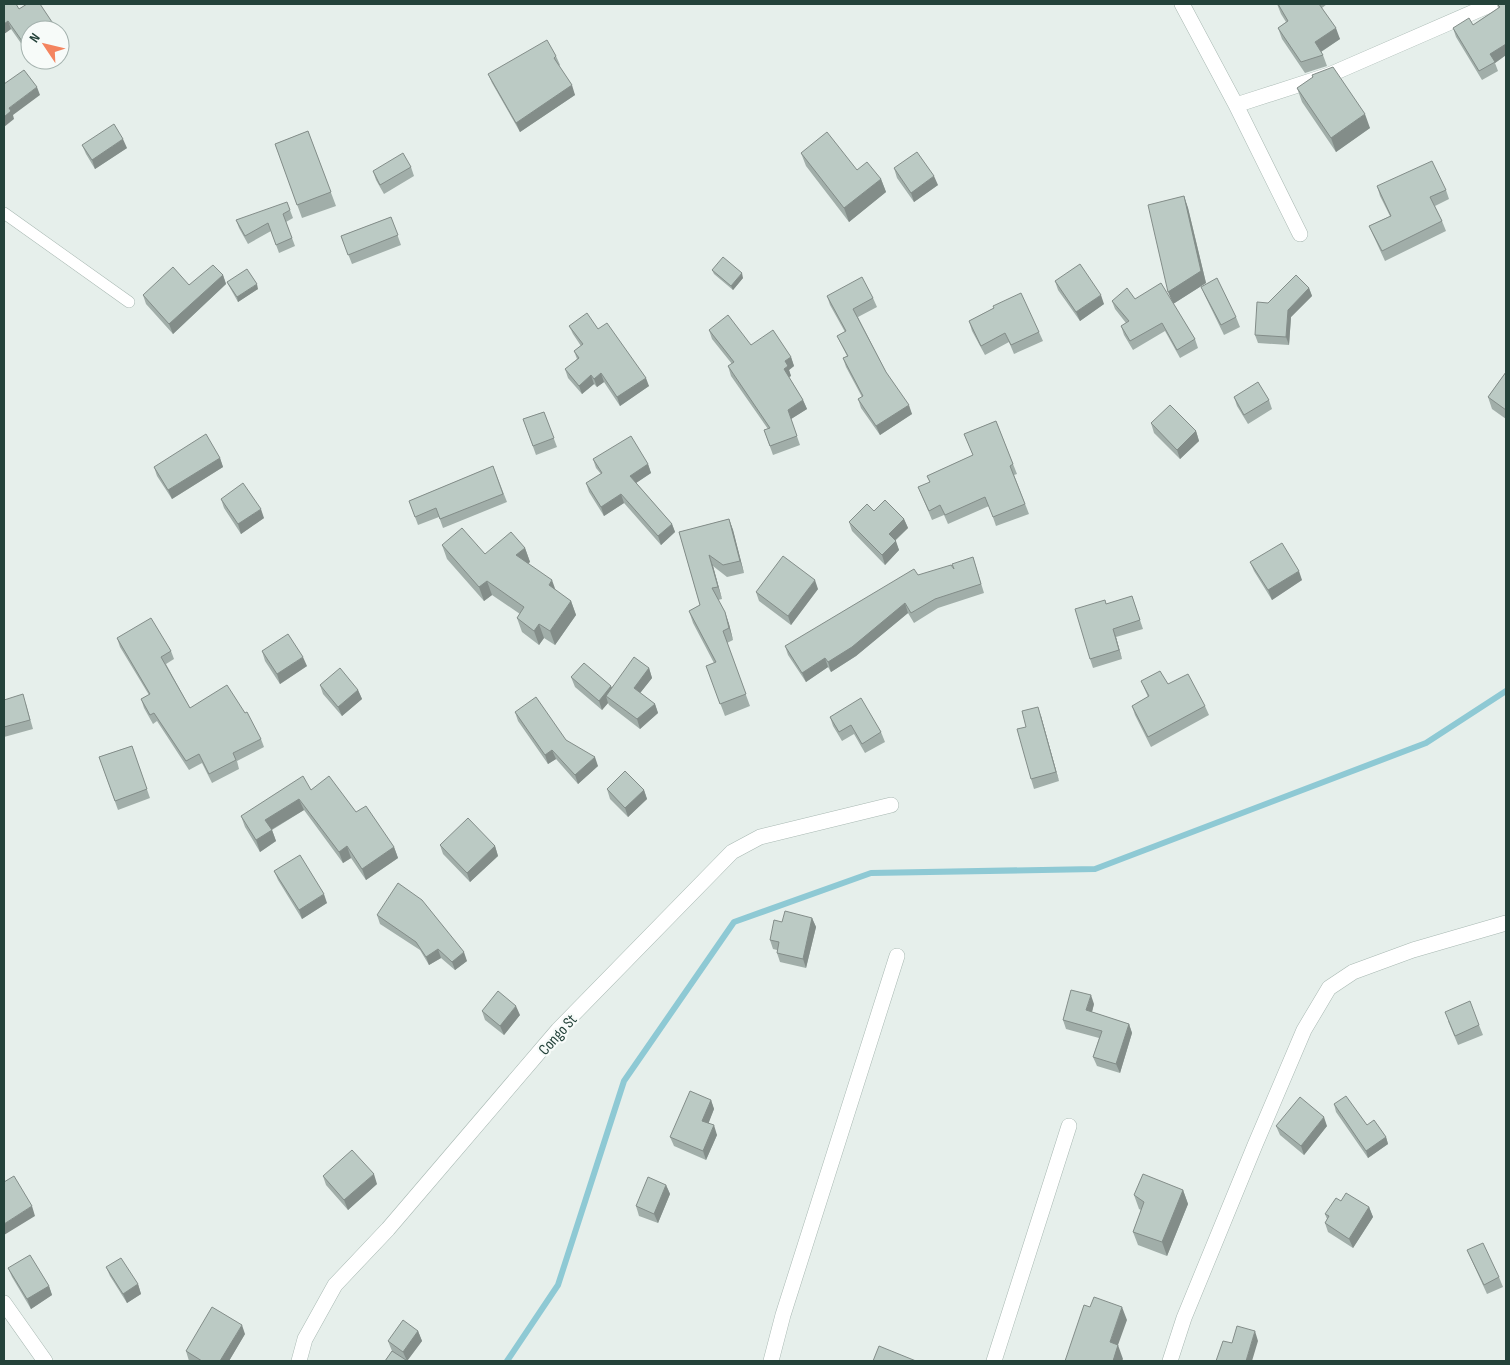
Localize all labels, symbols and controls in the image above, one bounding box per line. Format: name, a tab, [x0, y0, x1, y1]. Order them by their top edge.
north arrow	[20, 20, 70, 70]
text: N	[26, 30, 44, 46]
street label: Congo St	[535, 1011, 581, 1059]

